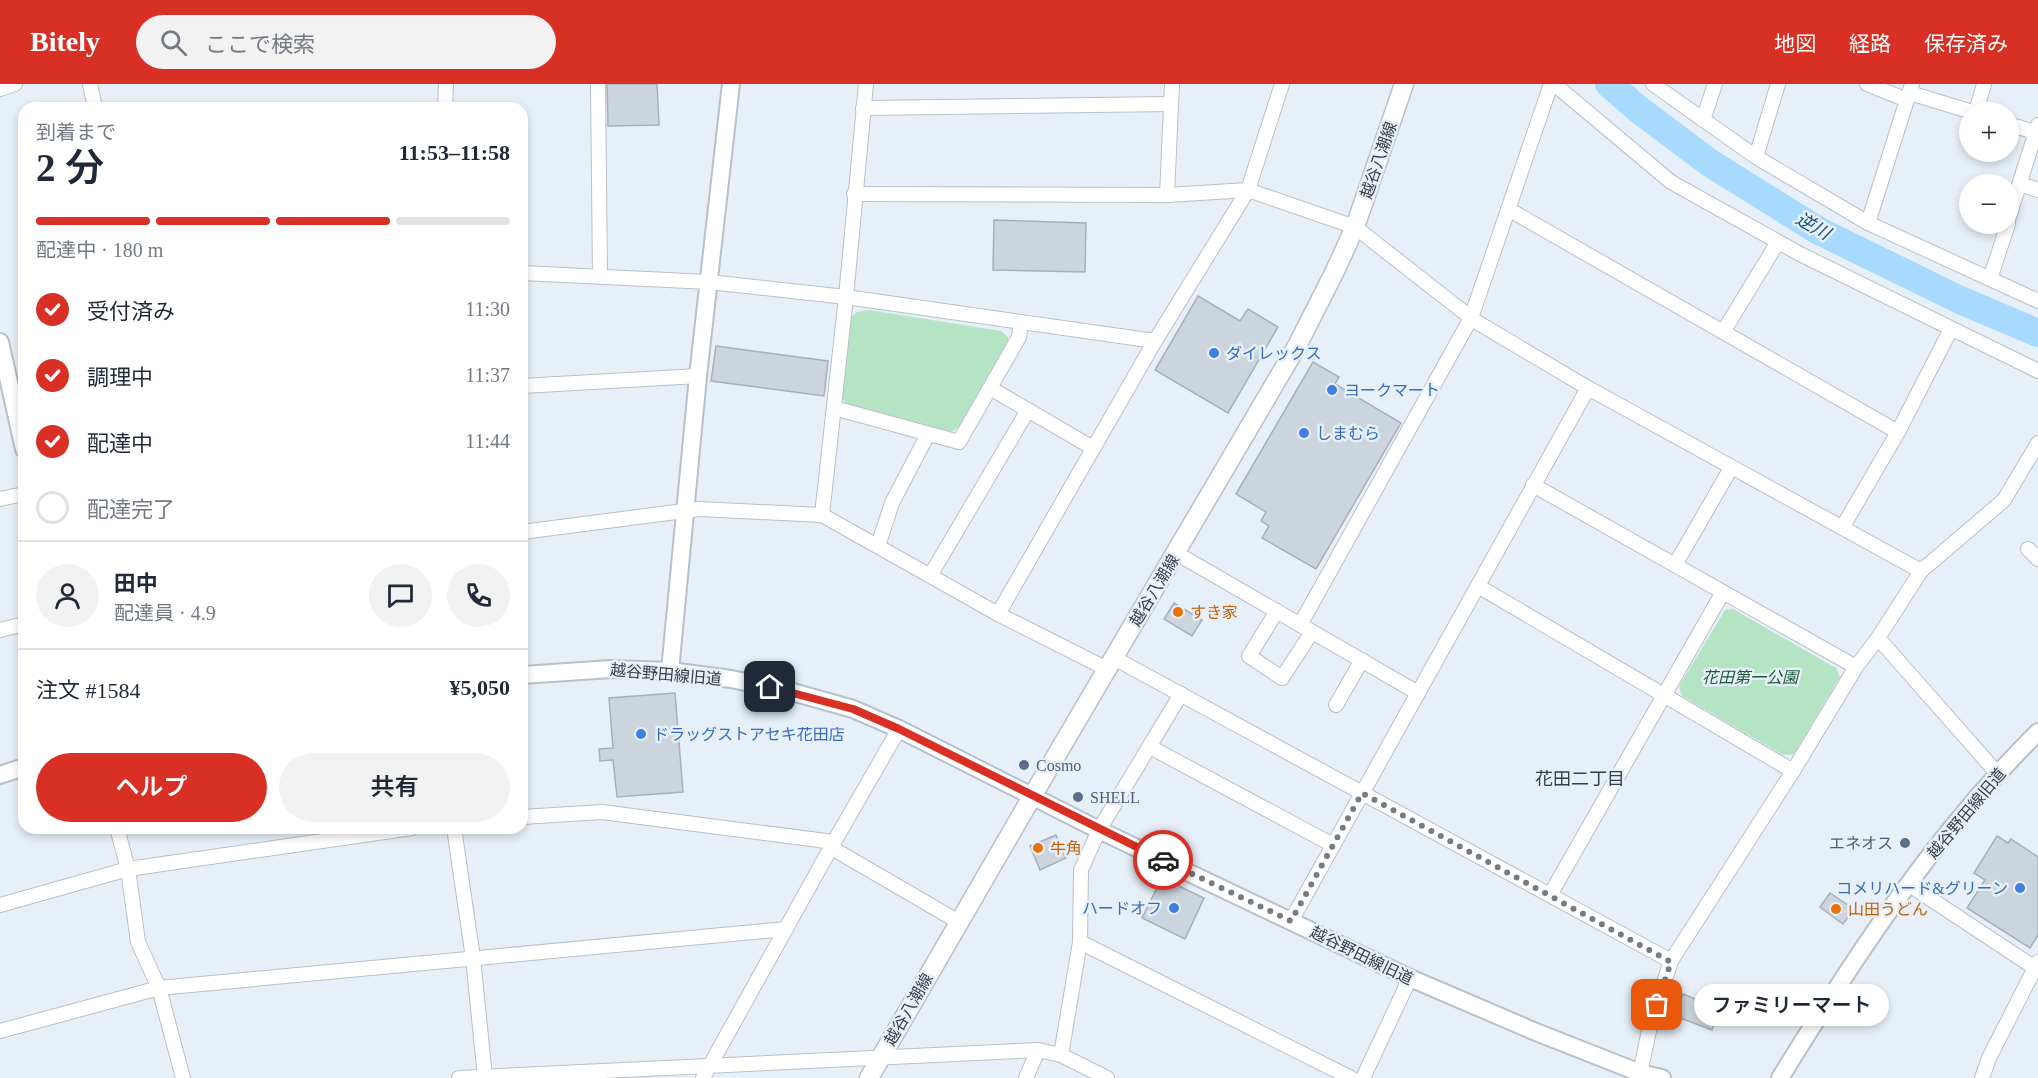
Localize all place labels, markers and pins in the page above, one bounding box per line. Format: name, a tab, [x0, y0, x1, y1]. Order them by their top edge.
place label: ダイレックス	[1226, 345, 1322, 362]
marker: ダイレックス	[1207, 346, 1221, 360]
place label: ヨークマート	[1344, 382, 1440, 399]
marker: ヨークマート	[1325, 383, 1339, 397]
place label: しまむら	[1316, 425, 1380, 442]
marker: しまむら	[1297, 426, 1311, 440]
place label: すき家	[1190, 604, 1238, 621]
marker: すき家	[1171, 605, 1185, 619]
pin	[744, 661, 795, 712]
place label: ドラッグストアセキ花田店	[653, 726, 845, 743]
marker: ドラッグストアセキ花田店	[634, 727, 648, 741]
place label: Cosmo	[1036, 757, 1081, 774]
marker: Cosmo	[1017, 758, 1031, 772]
place label: SHELL	[1090, 789, 1140, 806]
marker: SHELL	[1071, 790, 1085, 804]
place label: エネオス	[1829, 835, 1893, 852]
marker: エネオス	[1898, 836, 1912, 850]
place label: 牛角	[1050, 840, 1082, 857]
marker: 牛角	[1031, 841, 1045, 855]
place label: コメリハード&グリーン	[1836, 880, 2008, 897]
marker: コメリハード&グリーン	[2013, 881, 2027, 895]
place label: ハードオフ	[1082, 900, 1162, 917]
marker: ハードオフ	[1167, 901, 1181, 915]
place label: 山田うどん	[1848, 901, 1928, 918]
marker: 山田うどん	[1829, 902, 1843, 916]
pin	[1631, 979, 1682, 1030]
callout: ファミリーマート	[1693, 984, 1888, 1026]

